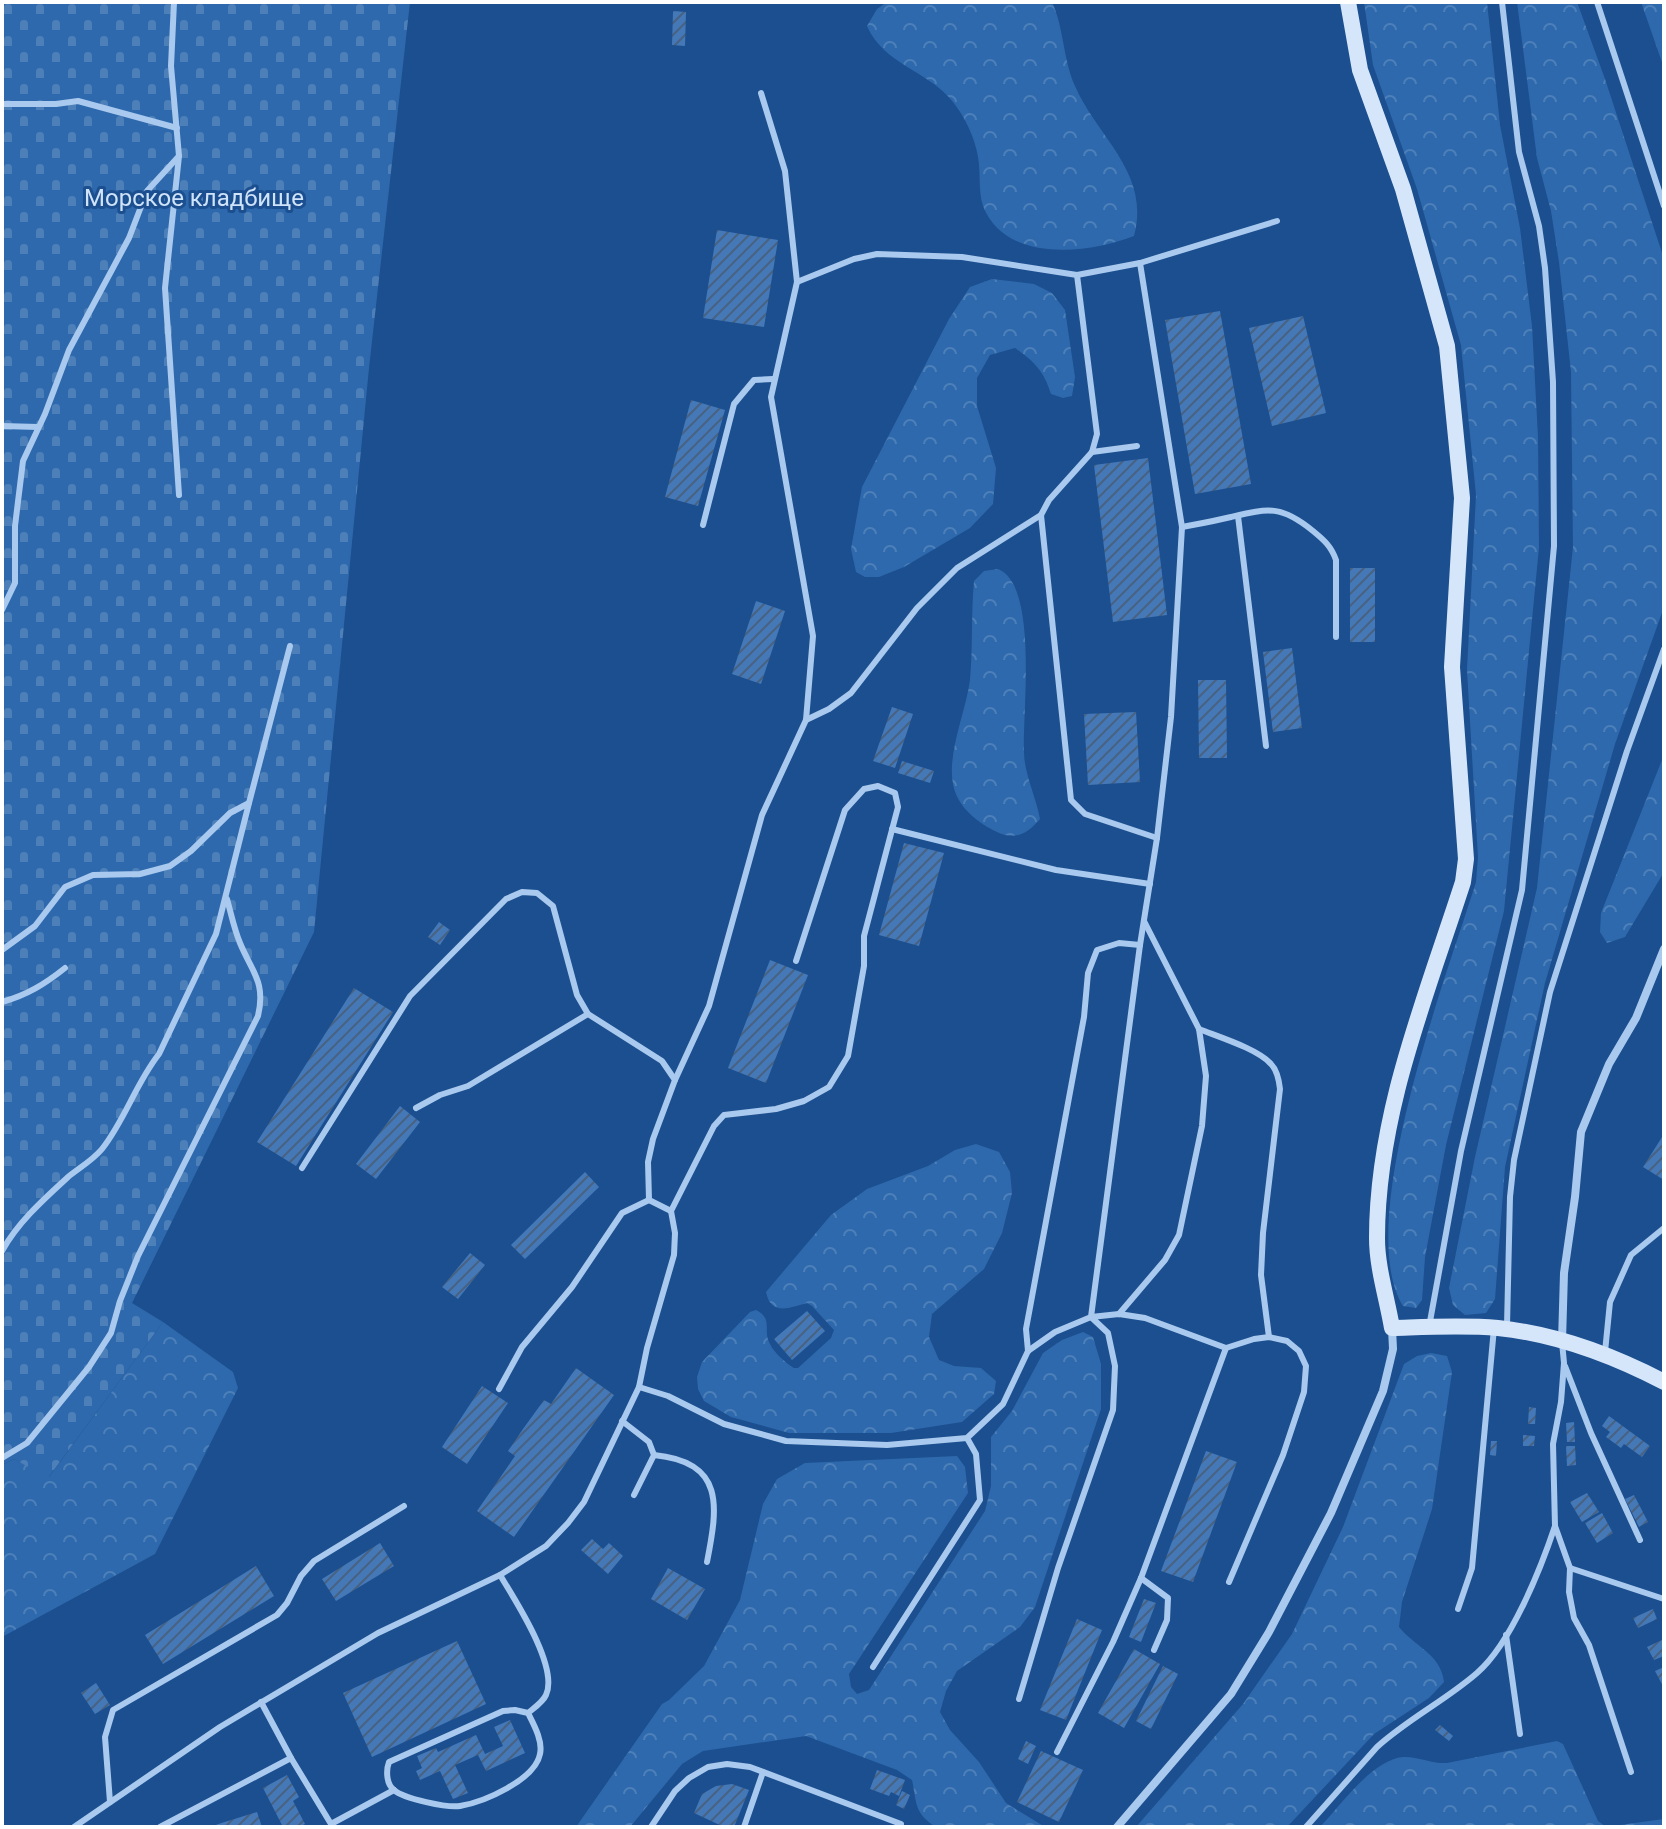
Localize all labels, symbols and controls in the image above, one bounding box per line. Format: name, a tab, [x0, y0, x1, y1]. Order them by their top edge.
park label: Морское кладбище	[84, 184, 304, 212]

